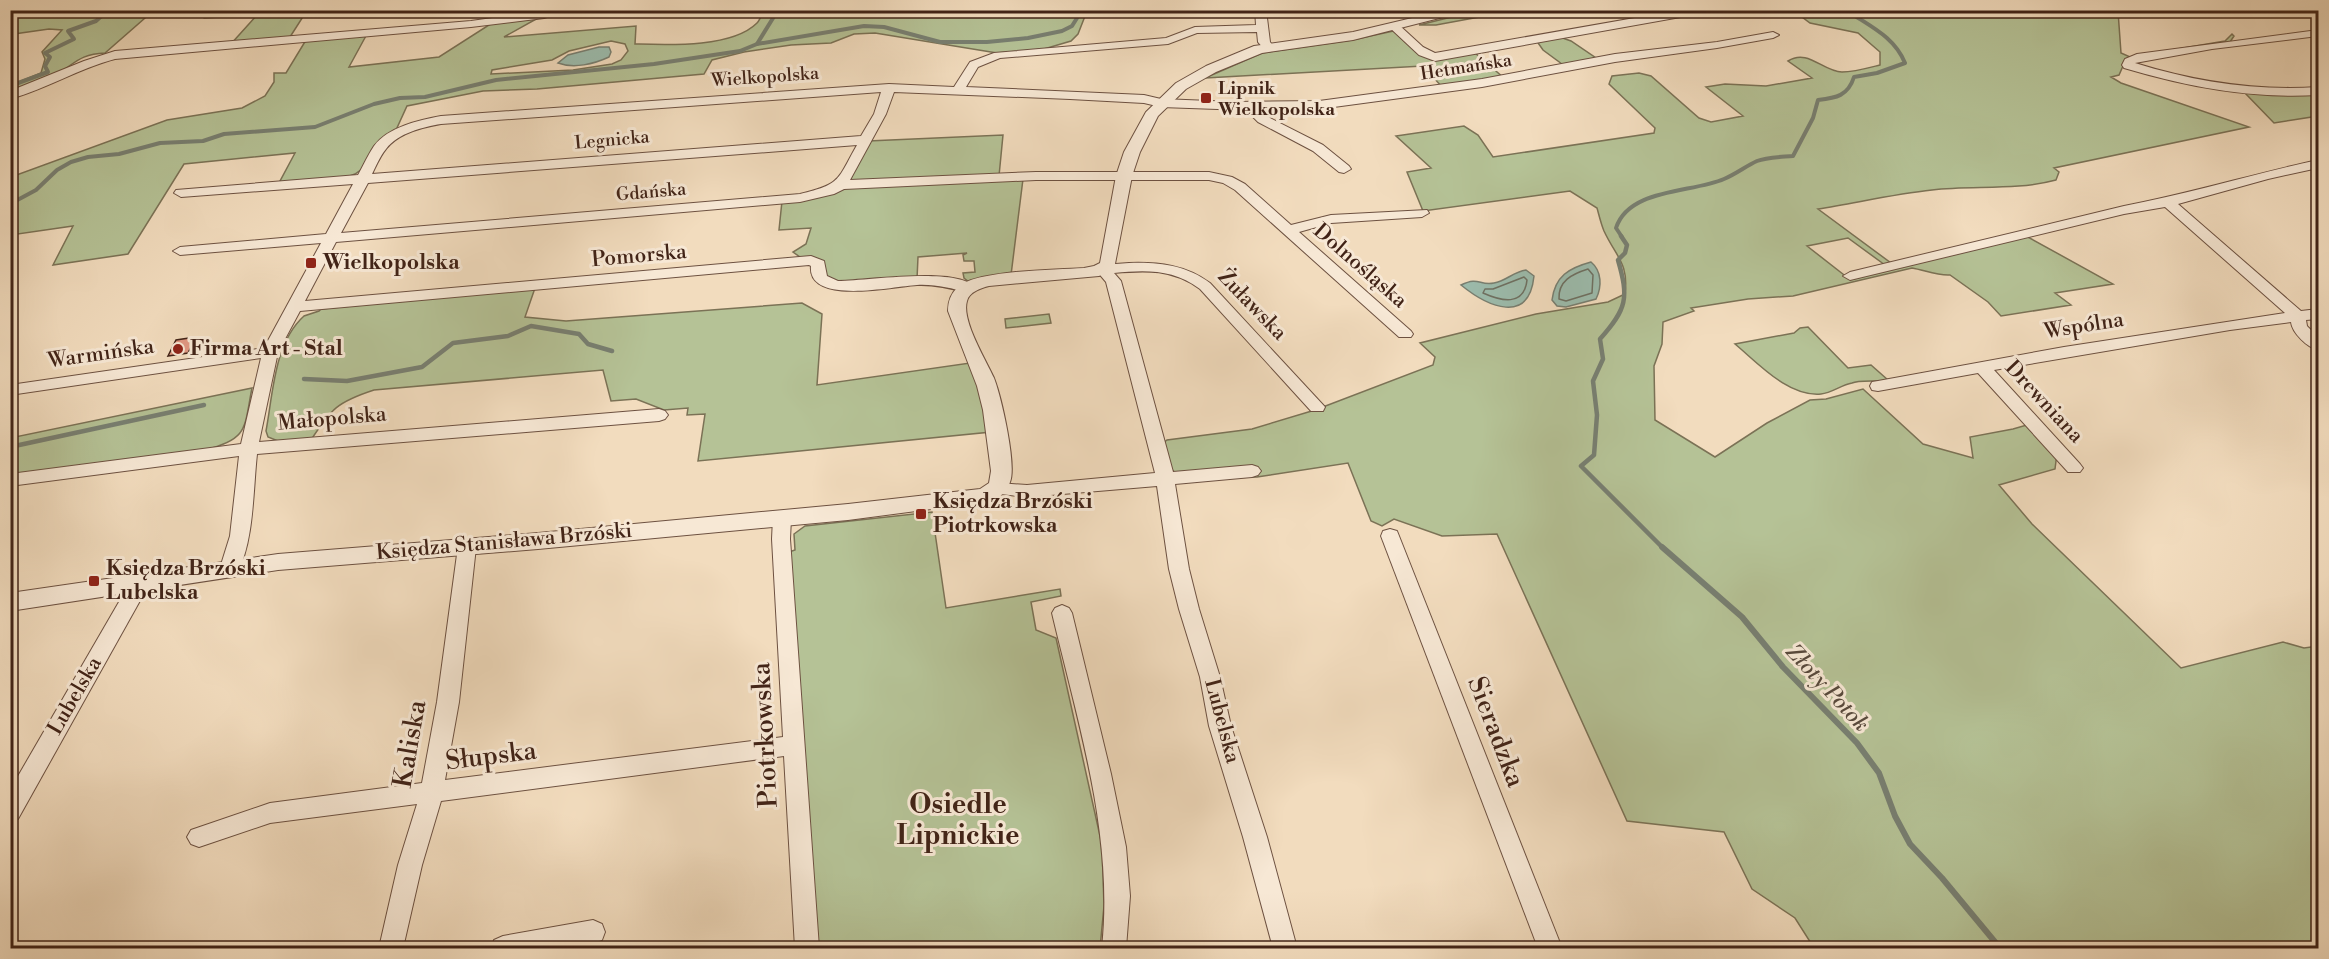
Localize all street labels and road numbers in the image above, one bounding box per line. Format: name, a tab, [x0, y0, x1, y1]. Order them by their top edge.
street label: Hetmańska	[1419, 48, 1514, 86]
street label: Wielkopolska	[709, 62, 821, 92]
street label: Legnicka	[574, 125, 651, 155]
street label: Gdańska	[615, 177, 688, 207]
street label: Dolnośląska	[1308, 218, 1413, 314]
street label: Pomorska	[590, 239, 688, 273]
street label: Żuławska	[1212, 263, 1294, 346]
street label: Wspólna	[2041, 307, 2126, 345]
street label: Warmińska	[45, 334, 156, 374]
street label: Drewniana	[1999, 355, 2089, 449]
street label: Małopolska	[277, 401, 388, 437]
street label: Księdza Stanisława Brzóski	[375, 518, 633, 566]
street label: Lubelska	[42, 652, 108, 740]
street label: Piotrkowska	[745, 661, 785, 809]
street label: Sieradzka	[1460, 672, 1532, 793]
street label: Lubelska	[1198, 676, 1246, 766]
street label: Kaliska	[387, 697, 434, 790]
street label: Słupska	[444, 734, 539, 777]

